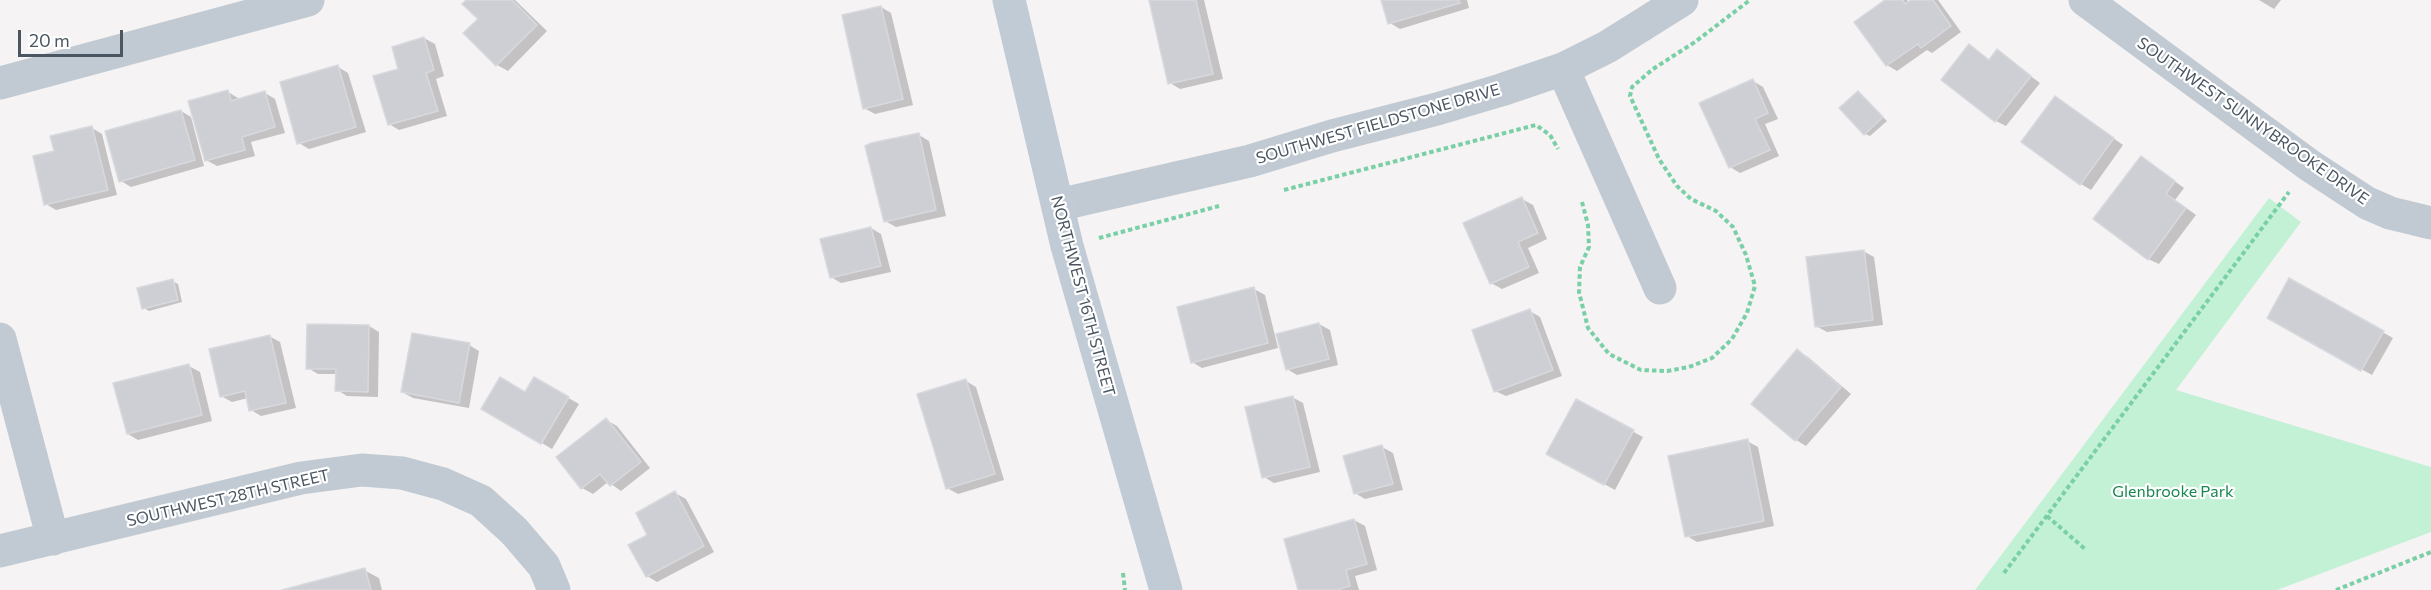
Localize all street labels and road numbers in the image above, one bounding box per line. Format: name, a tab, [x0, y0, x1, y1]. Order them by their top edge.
street label: SOUTHWEST SUNNYBROOKE DRIVE	[2134, 33, 2372, 209]
street label: SOUTHWEST FIELDSTONE DRIVE	[1254, 80, 1502, 168]
street label: NORTHWEST 16TH STREET	[1047, 194, 1119, 398]
street label: SOUTHWEST 28TH STREET	[125, 465, 331, 531]

